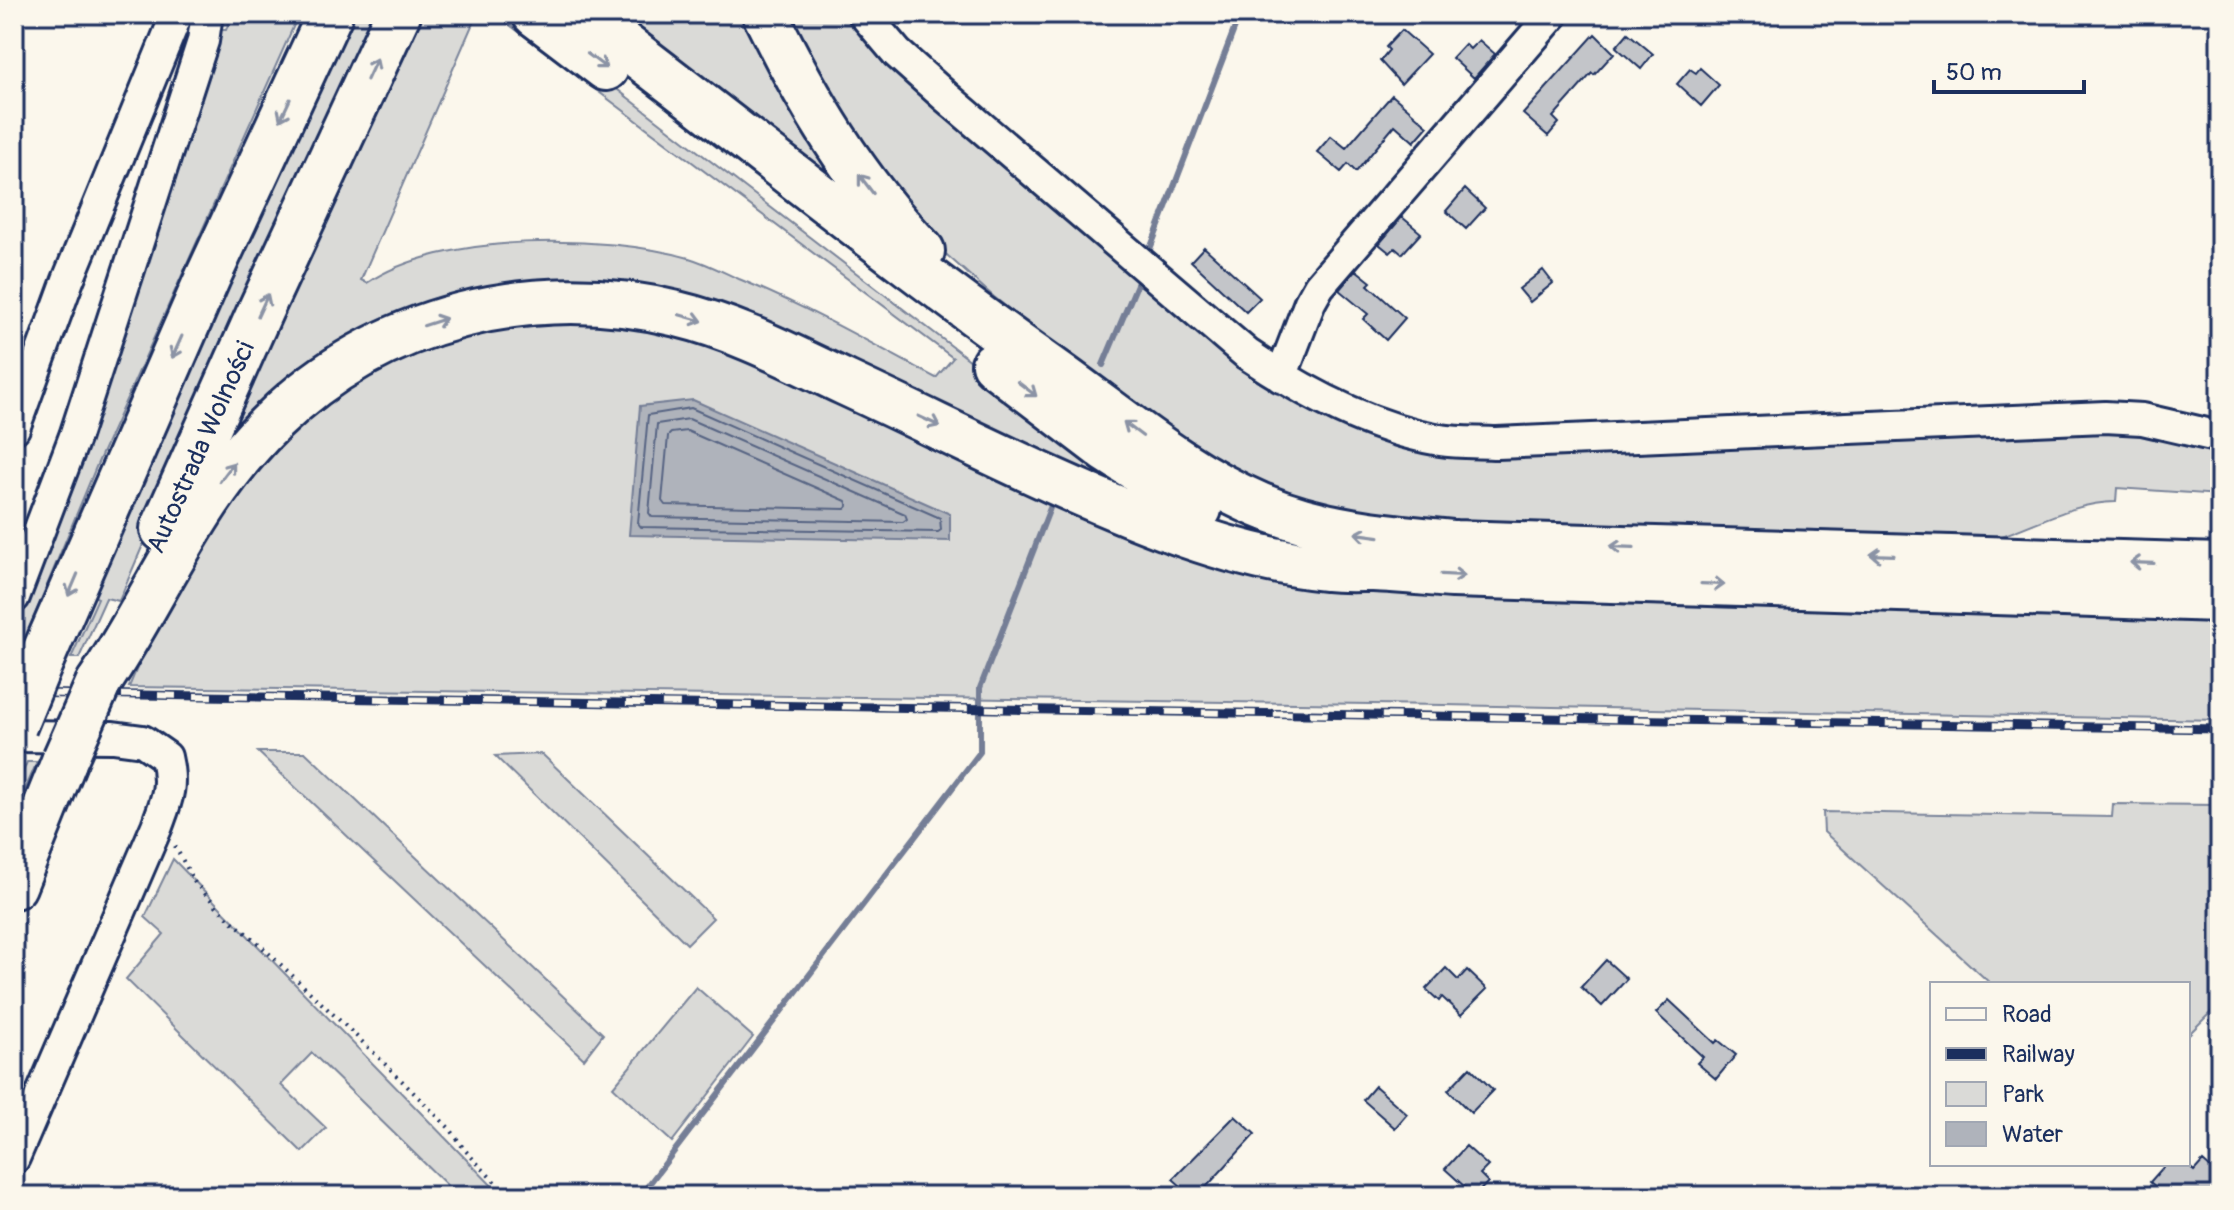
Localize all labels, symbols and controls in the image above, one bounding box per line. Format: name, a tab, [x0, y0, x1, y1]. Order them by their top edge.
scale bar	[1934, 44, 2084, 94]
one-way arrow	[586, 53, 607, 70]
one-way arrow	[365, 57, 380, 81]
text: 50 m	[1946, 58, 2002, 87]
one-way arrow	[277, 98, 292, 122]
one-way arrow	[857, 173, 874, 195]
one-way arrow	[256, 293, 271, 317]
one-way arrow	[678, 311, 704, 326]
one-way arrow	[423, 314, 448, 329]
one-way arrow	[169, 334, 184, 358]
street label: Autostrada Wolności	[140, 337, 262, 558]
one-way arrow	[1015, 380, 1037, 397]
one-way arrow	[917, 414, 941, 429]
one-way arrow	[1122, 421, 1144, 438]
one-way arrow	[219, 462, 236, 483]
one-way arrow	[1355, 527, 1380, 542]
one-way arrow	[1609, 540, 1636, 555]
one-way arrow	[1869, 548, 1896, 563]
one-way arrow	[2129, 556, 2156, 571]
one-way arrow	[1439, 568, 1466, 583]
one-way arrow	[65, 572, 80, 597]
one-way arrow	[1699, 576, 1726, 591]
legend	[1930, 982, 2190, 1166]
text: Road	[2002, 1000, 2052, 1029]
text: Railway	[2002, 1040, 2075, 1069]
text: Park	[2002, 1080, 2044, 1109]
text: Water	[2002, 1120, 2063, 1149]

